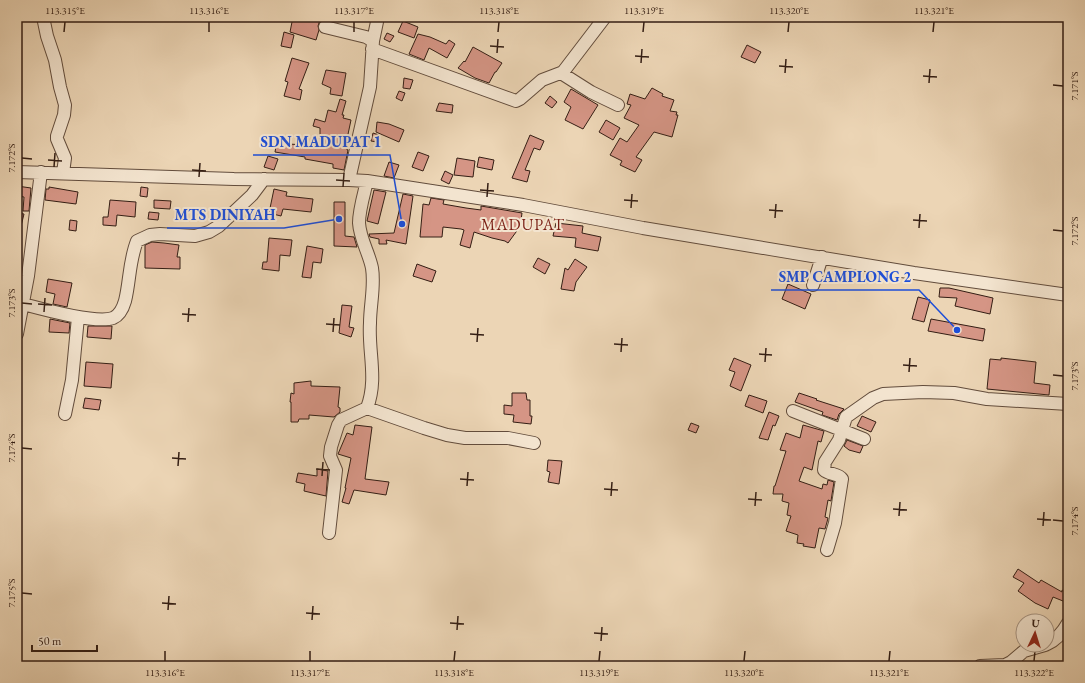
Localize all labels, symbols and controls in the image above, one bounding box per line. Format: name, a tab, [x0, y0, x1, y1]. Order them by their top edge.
text: 113.315°E	[45, 4, 85, 17]
text: 113.316°E	[189, 4, 229, 17]
text: 113.317°E	[334, 4, 374, 17]
text: 113.318°E	[479, 4, 519, 17]
text: 113.319°E	[624, 4, 664, 17]
text: 113.320°E	[769, 4, 809, 17]
text: 113.321°E	[914, 4, 954, 17]
text: 7.171°S	[1068, 71, 1081, 101]
callout: SDN MADUPAT 1	[253, 128, 390, 155]
text: SDN MADUPAT 1	[261, 132, 381, 151]
text: 7.172°S	[5, 143, 18, 173]
callout: MTS DINIYAH	[167, 201, 284, 228]
text: MTS DINIYAH	[175, 205, 275, 224]
district label: MADUPAT	[481, 214, 565, 235]
text: 7.172°S	[1068, 216, 1081, 246]
callout: SMP CAMPLONG 2	[771, 263, 919, 290]
text: SMP CAMPLONG 2	[779, 267, 911, 286]
text: 7.173°S	[5, 288, 18, 318]
text: 7.173°S	[1068, 361, 1081, 391]
text: 7.174°S	[5, 433, 18, 463]
text: 7.174°S	[1068, 506, 1081, 536]
text: 7.175°S	[5, 578, 18, 608]
north arrow	[1015, 613, 1055, 653]
text: U	[1031, 616, 1041, 630]
scale bar	[32, 627, 97, 653]
text: 50 m	[38, 633, 62, 649]
text: 113.316°E	[145, 666, 185, 679]
text: 113.317°E	[290, 666, 330, 679]
text: 113.318°E	[434, 666, 474, 679]
text: 113.319°E	[579, 666, 619, 679]
text: 113.320°E	[724, 666, 764, 679]
text: 113.321°E	[869, 666, 909, 679]
text: 113.322°E	[1014, 666, 1054, 679]

